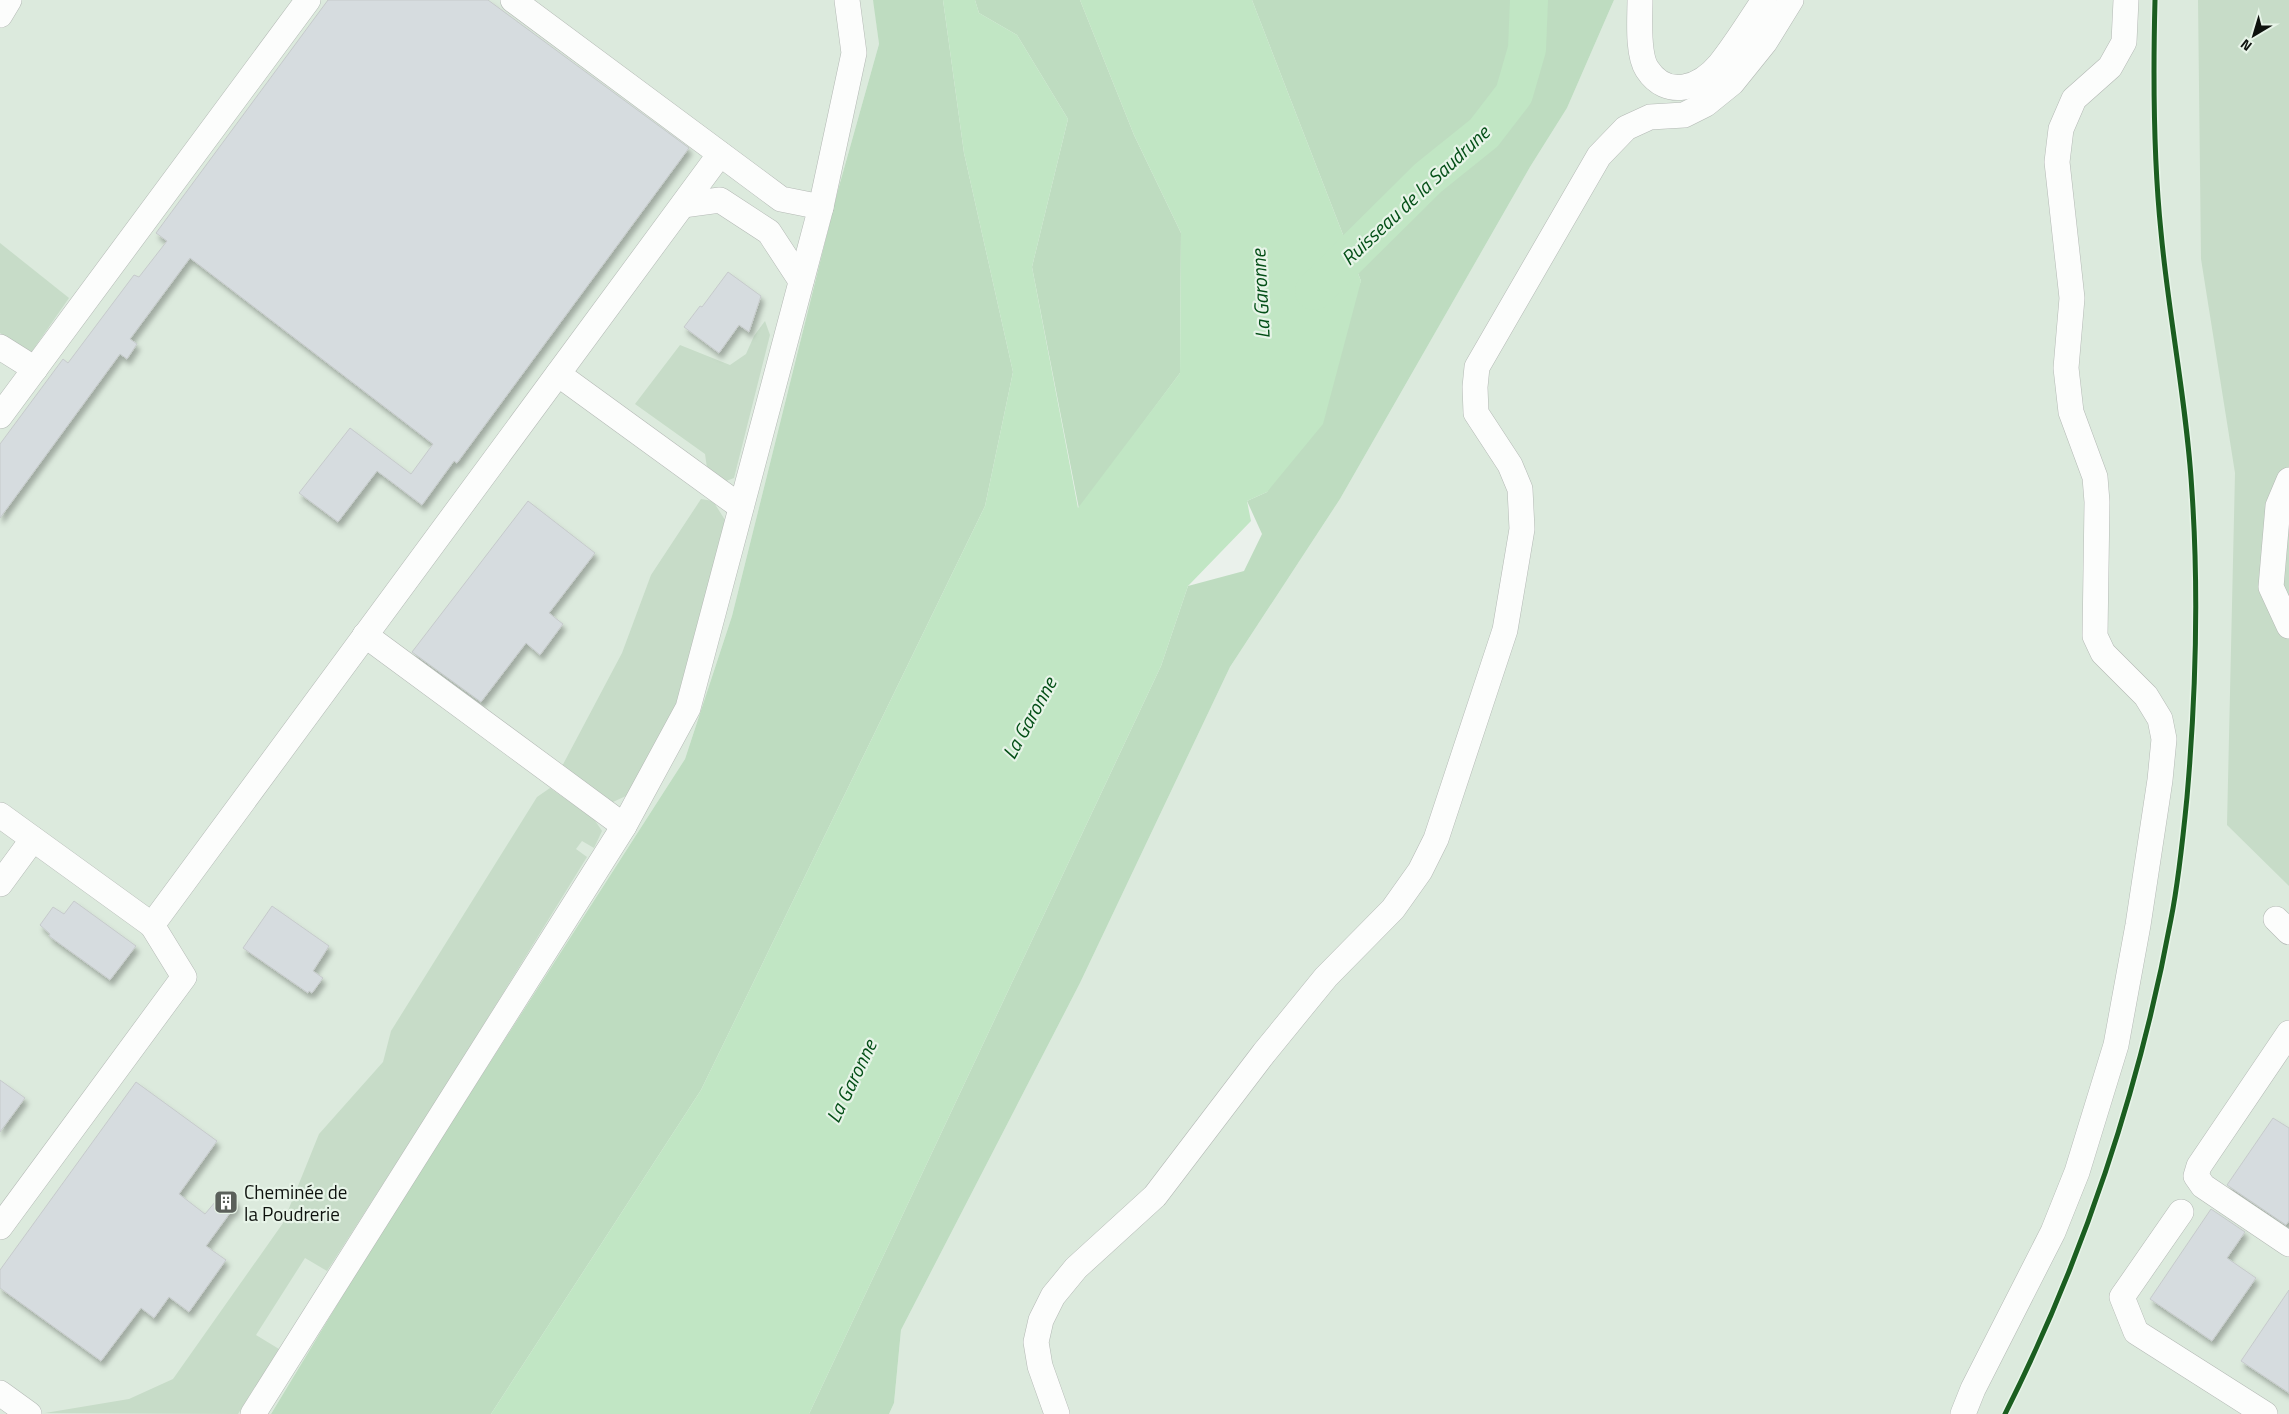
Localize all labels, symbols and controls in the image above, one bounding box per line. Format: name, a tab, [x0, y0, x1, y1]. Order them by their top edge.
north arrow	[2229, 10, 2279, 60]
text: N	[2235, 34, 2256, 57]
water label: Ruisseau de la Saudrune	[1334, 116, 1498, 272]
water label: La Garonne	[1242, 247, 1278, 339]
water label: La Garonne	[994, 670, 1065, 765]
water label: La Garonne	[817, 1032, 885, 1128]
place label: Cheminée de la Poudrerie	[244, 1177, 347, 1228]
building icon: Cheminée de la Poudrerie	[213, 1189, 239, 1215]

